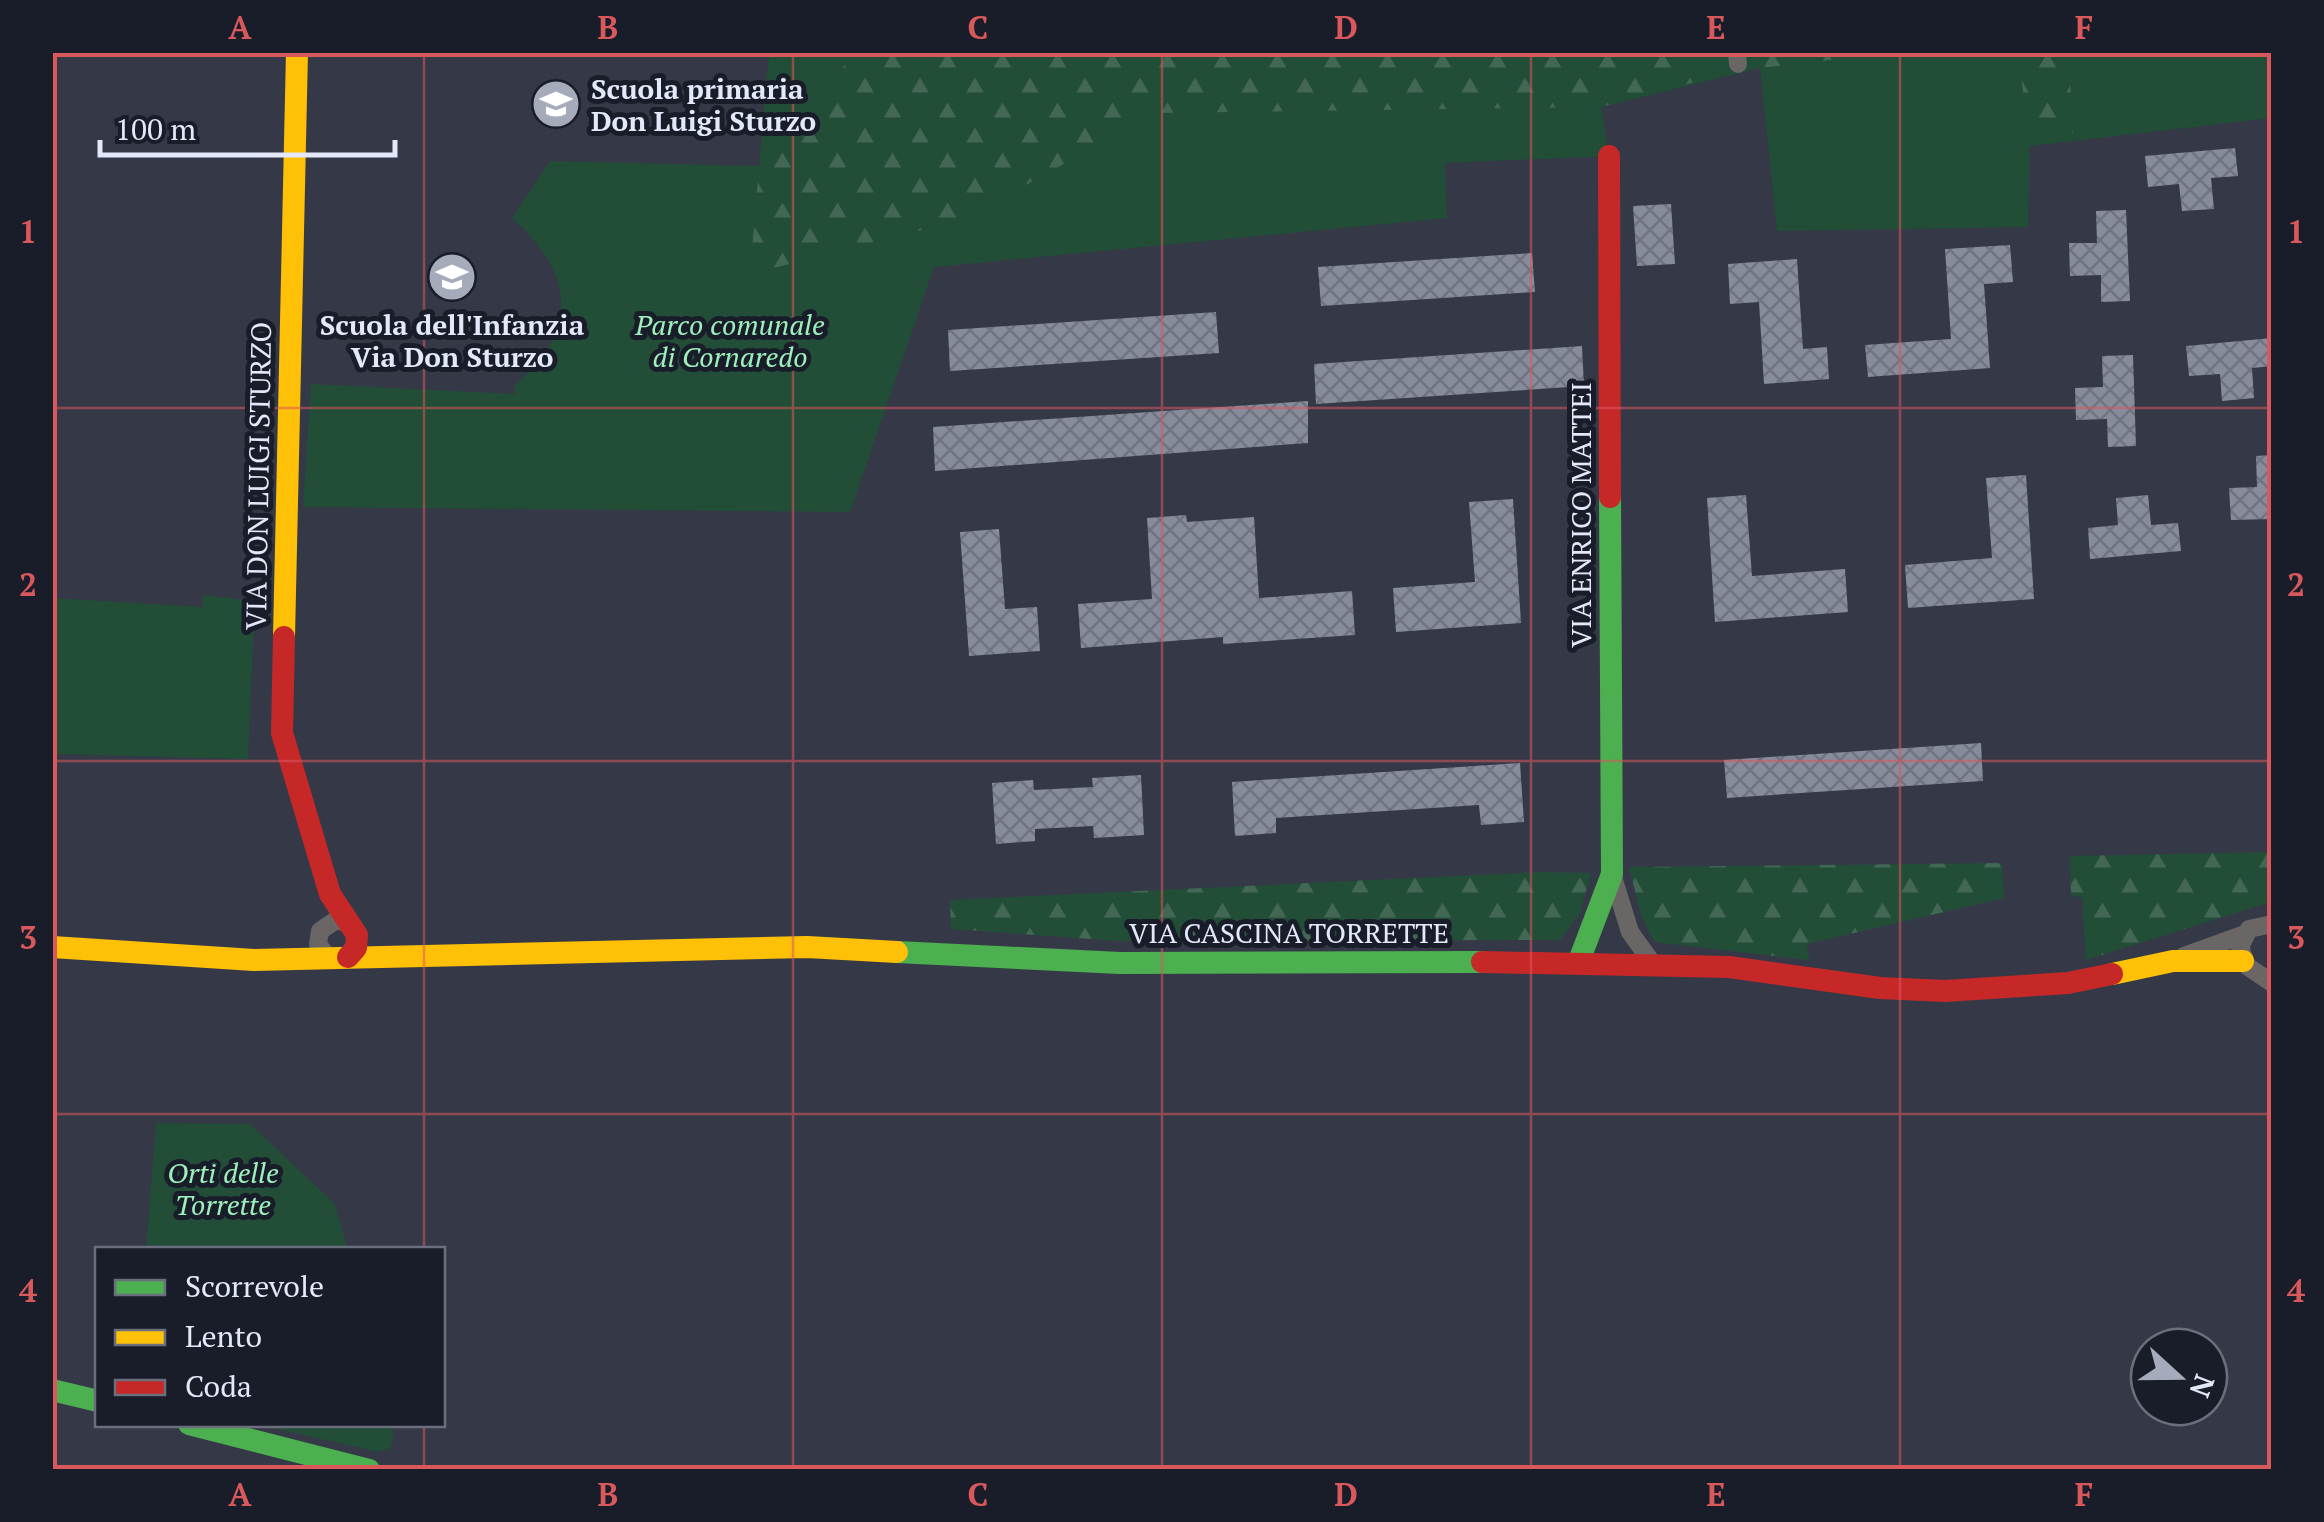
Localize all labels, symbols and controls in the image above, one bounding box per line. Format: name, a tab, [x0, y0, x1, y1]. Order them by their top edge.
text: A	[228, 6, 252, 48]
text: B	[598, 6, 618, 48]
text: C	[968, 6, 988, 48]
text: D	[1334, 6, 1358, 48]
text: E	[1706, 6, 1726, 48]
text: F	[2075, 6, 2093, 48]
place label: Scuola primaria Don Luigi Sturzo	[591, 70, 816, 139]
school or university icon: Scuola primaria Don Luigi Sturzo	[530, 78, 582, 130]
scale bar	[100, 95, 395, 157]
text: 100 m	[115, 109, 196, 149]
text: 1	[19, 210, 37, 252]
text: 1	[2287, 210, 2305, 252]
school or university icon: Scuola dell'Infanzia Via Don Sturzo	[426, 251, 478, 303]
place label: Scuola dell'Infanzia Via Don Sturzo	[320, 306, 585, 375]
park label: Parco comunale di Cornaredo	[634, 306, 825, 375]
street label: VIA DON LUIGI STURZO	[237, 322, 279, 630]
street label: VIA ENRICO MATTEI	[1562, 382, 1599, 648]
text: 2	[19, 563, 37, 605]
text: 2	[2287, 563, 2305, 605]
street label: VIA CASCINA TORRETTE	[1129, 914, 1449, 951]
text: 3	[19, 916, 37, 958]
text: 3	[2287, 916, 2305, 958]
park label: Orti delle Torrette	[167, 1154, 279, 1223]
legend	[95, 1247, 445, 1427]
text: Scorrevole	[185, 1266, 324, 1306]
text: 4	[19, 1269, 37, 1311]
text: 4	[2287, 1269, 2305, 1311]
text: Lento	[185, 1316, 262, 1356]
north arrow	[2129, 1327, 2229, 1427]
text: Coda	[185, 1366, 252, 1406]
text: N	[2182, 1370, 2224, 1403]
text: A	[228, 1473, 252, 1515]
text: B	[598, 1473, 618, 1515]
text: C	[968, 1473, 988, 1515]
text: D	[1334, 1473, 1358, 1515]
text: E	[1706, 1473, 1726, 1515]
text: F	[2075, 1473, 2093, 1515]

